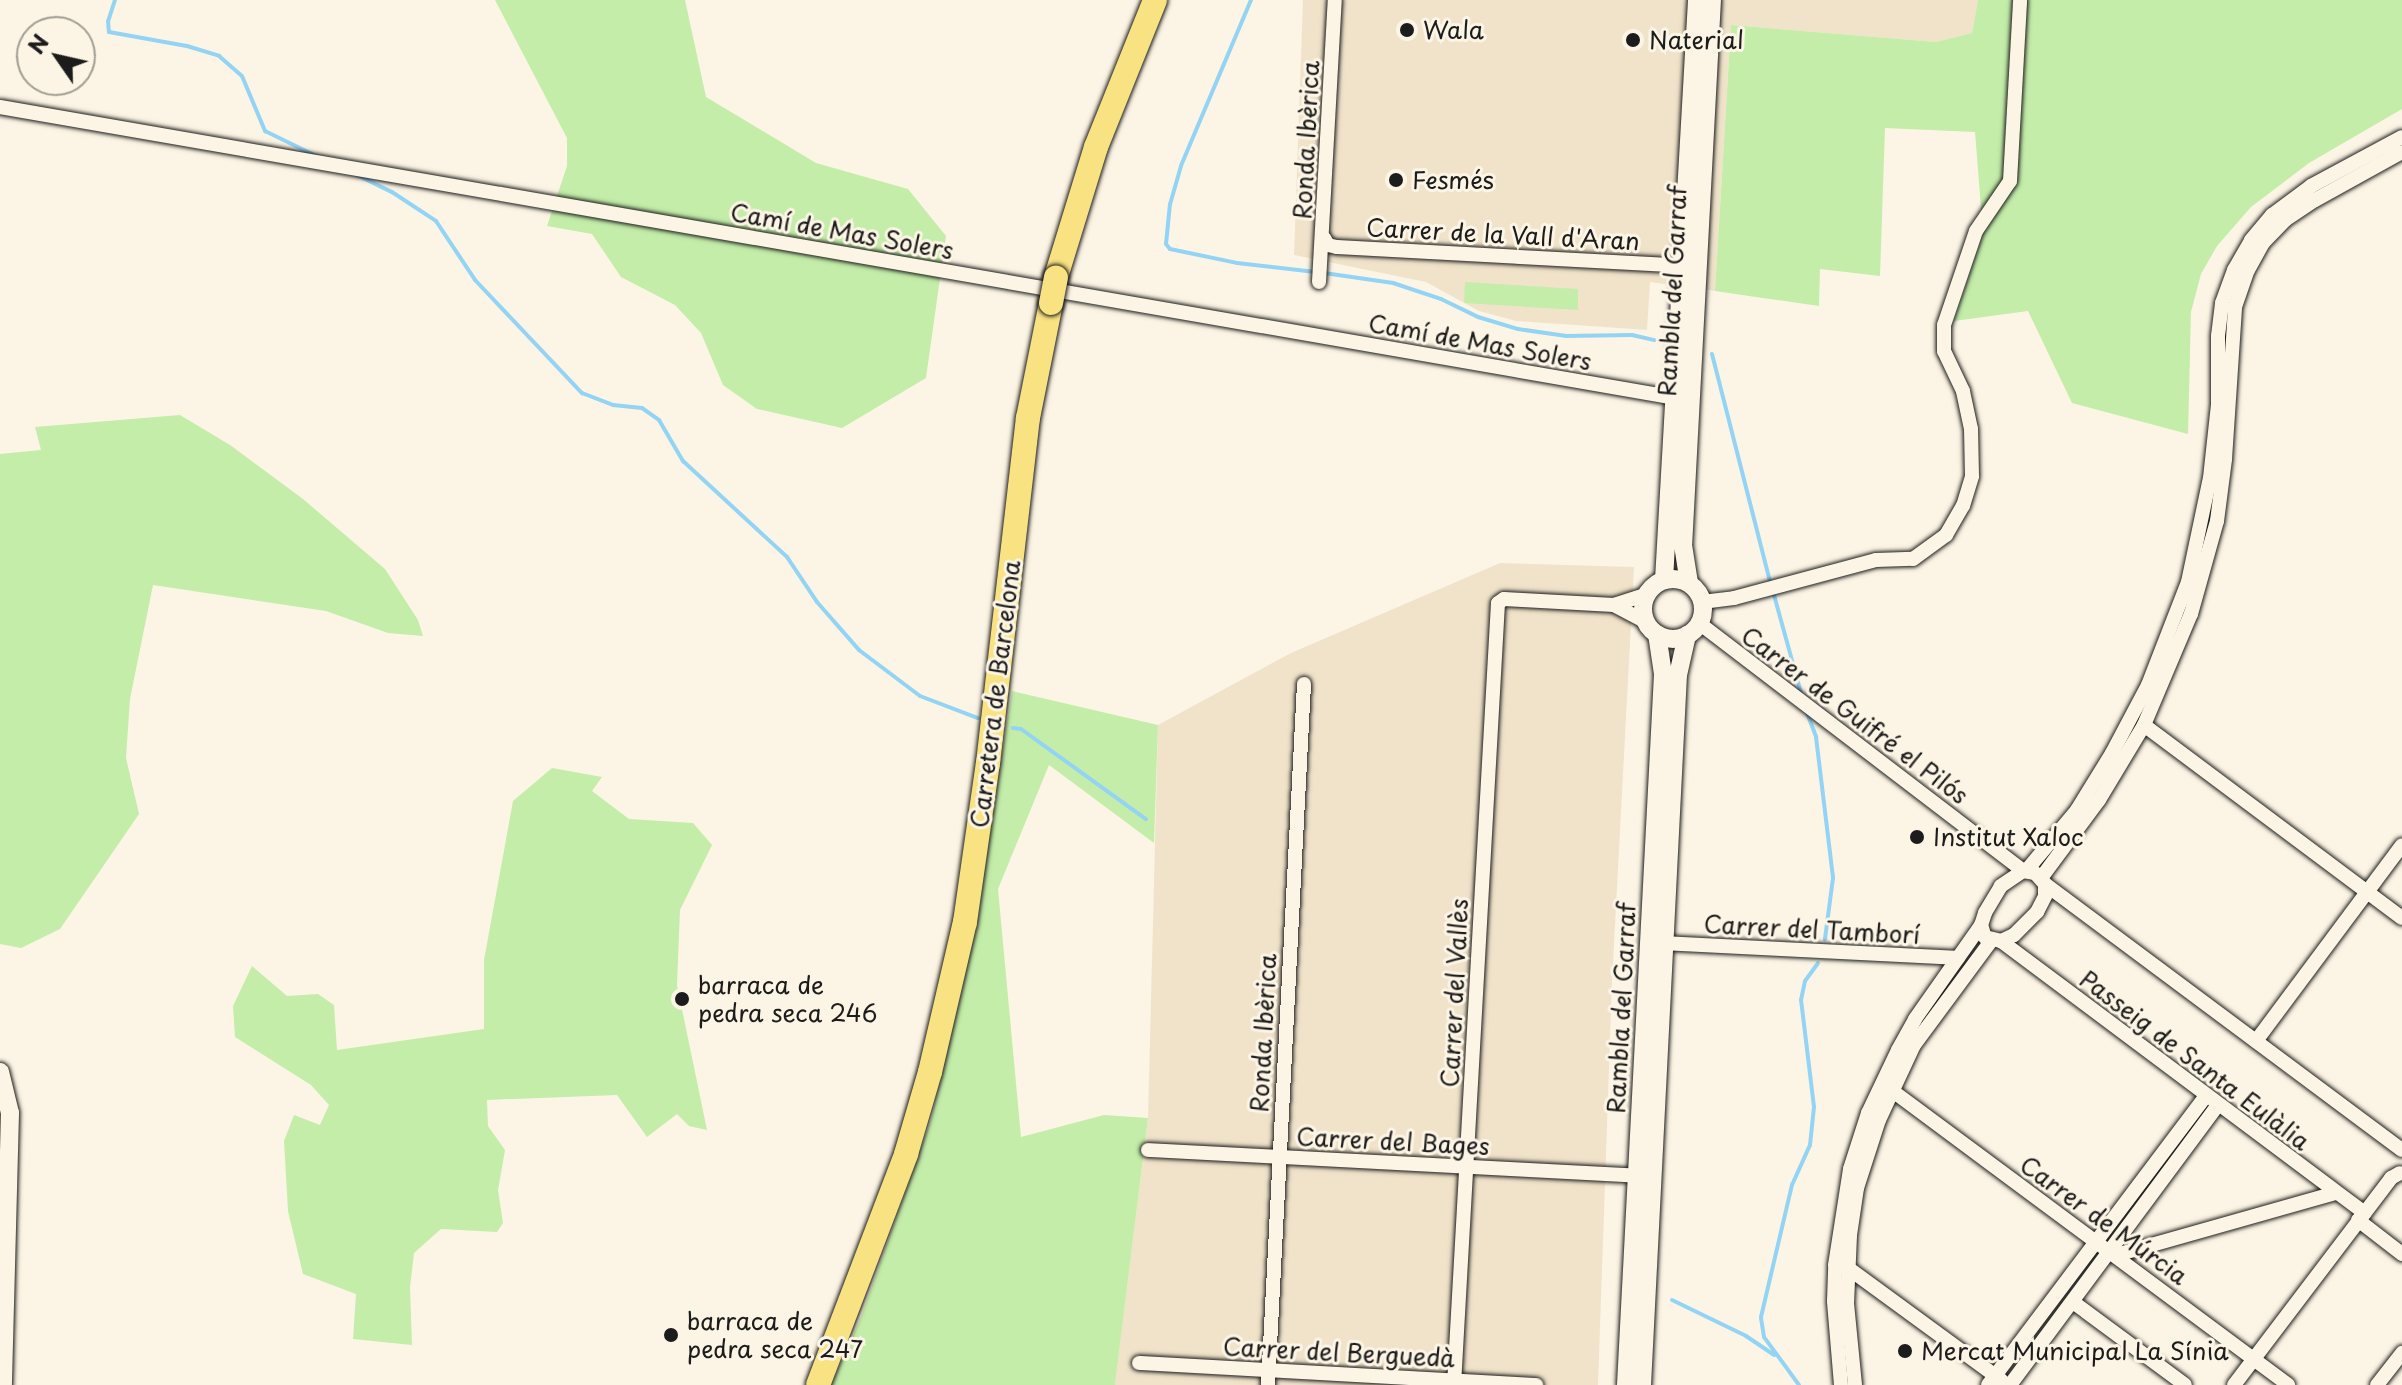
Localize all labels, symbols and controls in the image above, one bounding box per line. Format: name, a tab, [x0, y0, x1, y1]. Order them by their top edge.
north arrow	[16, 16, 96, 96]
place label: Wala	[1423, 16, 1484, 44]
marker: Wala	[1398, 21, 1416, 39]
place label: Naterial	[1649, 26, 1744, 54]
text: N	[19, 27, 56, 60]
marker: Naterial	[1624, 31, 1642, 49]
street label: Ronda Ibèrica	[1288, 61, 1324, 219]
place label: Fesmés	[1412, 166, 1494, 194]
marker: Fesmés	[1387, 171, 1405, 189]
street label: Rambla del Garraf	[1652, 183, 1692, 399]
street label: Camí de Mas Solers	[726, 197, 958, 265]
street label: Carrer de la Vall d'Aran	[1364, 212, 1642, 256]
street label: Camí de Mas Solers	[1364, 308, 1596, 376]
street label: Carretera de Barcelona	[964, 557, 1026, 831]
street label: Carrer de Guifré el Pilós	[1735, 619, 1975, 811]
place label: Institut Xaloc	[1933, 823, 2085, 851]
marker: Institut Xaloc	[1908, 828, 1926, 846]
street label: Carrer del Vallès	[1435, 896, 1473, 1090]
street label: Rambla del Garraf	[1601, 900, 1641, 1116]
street label: Carrer del Tamborí	[1701, 909, 1923, 949]
street label: Ronda Ibèrica	[1245, 954, 1281, 1112]
street label: Passeig de Santa Eulàlia	[2074, 964, 2316, 1156]
place label: barraca de pedra seca 246	[698, 971, 878, 1027]
marker: barraca de pedra seca 246	[673, 990, 691, 1008]
street label: Carrer del Bages	[1294, 1121, 1492, 1161]
street label: Carrer de Múrcia	[2014, 1149, 2194, 1291]
place label: barraca de pedra seca 247	[687, 1307, 864, 1363]
marker: barraca de pedra seca 247	[662, 1326, 680, 1344]
street label: Carrer del Berguedà	[1221, 1331, 1457, 1373]
place label: Mercat Municipal La Sínia	[1921, 1337, 2230, 1365]
marker: Mercat Municipal La Sínia	[1896, 1342, 1914, 1360]

